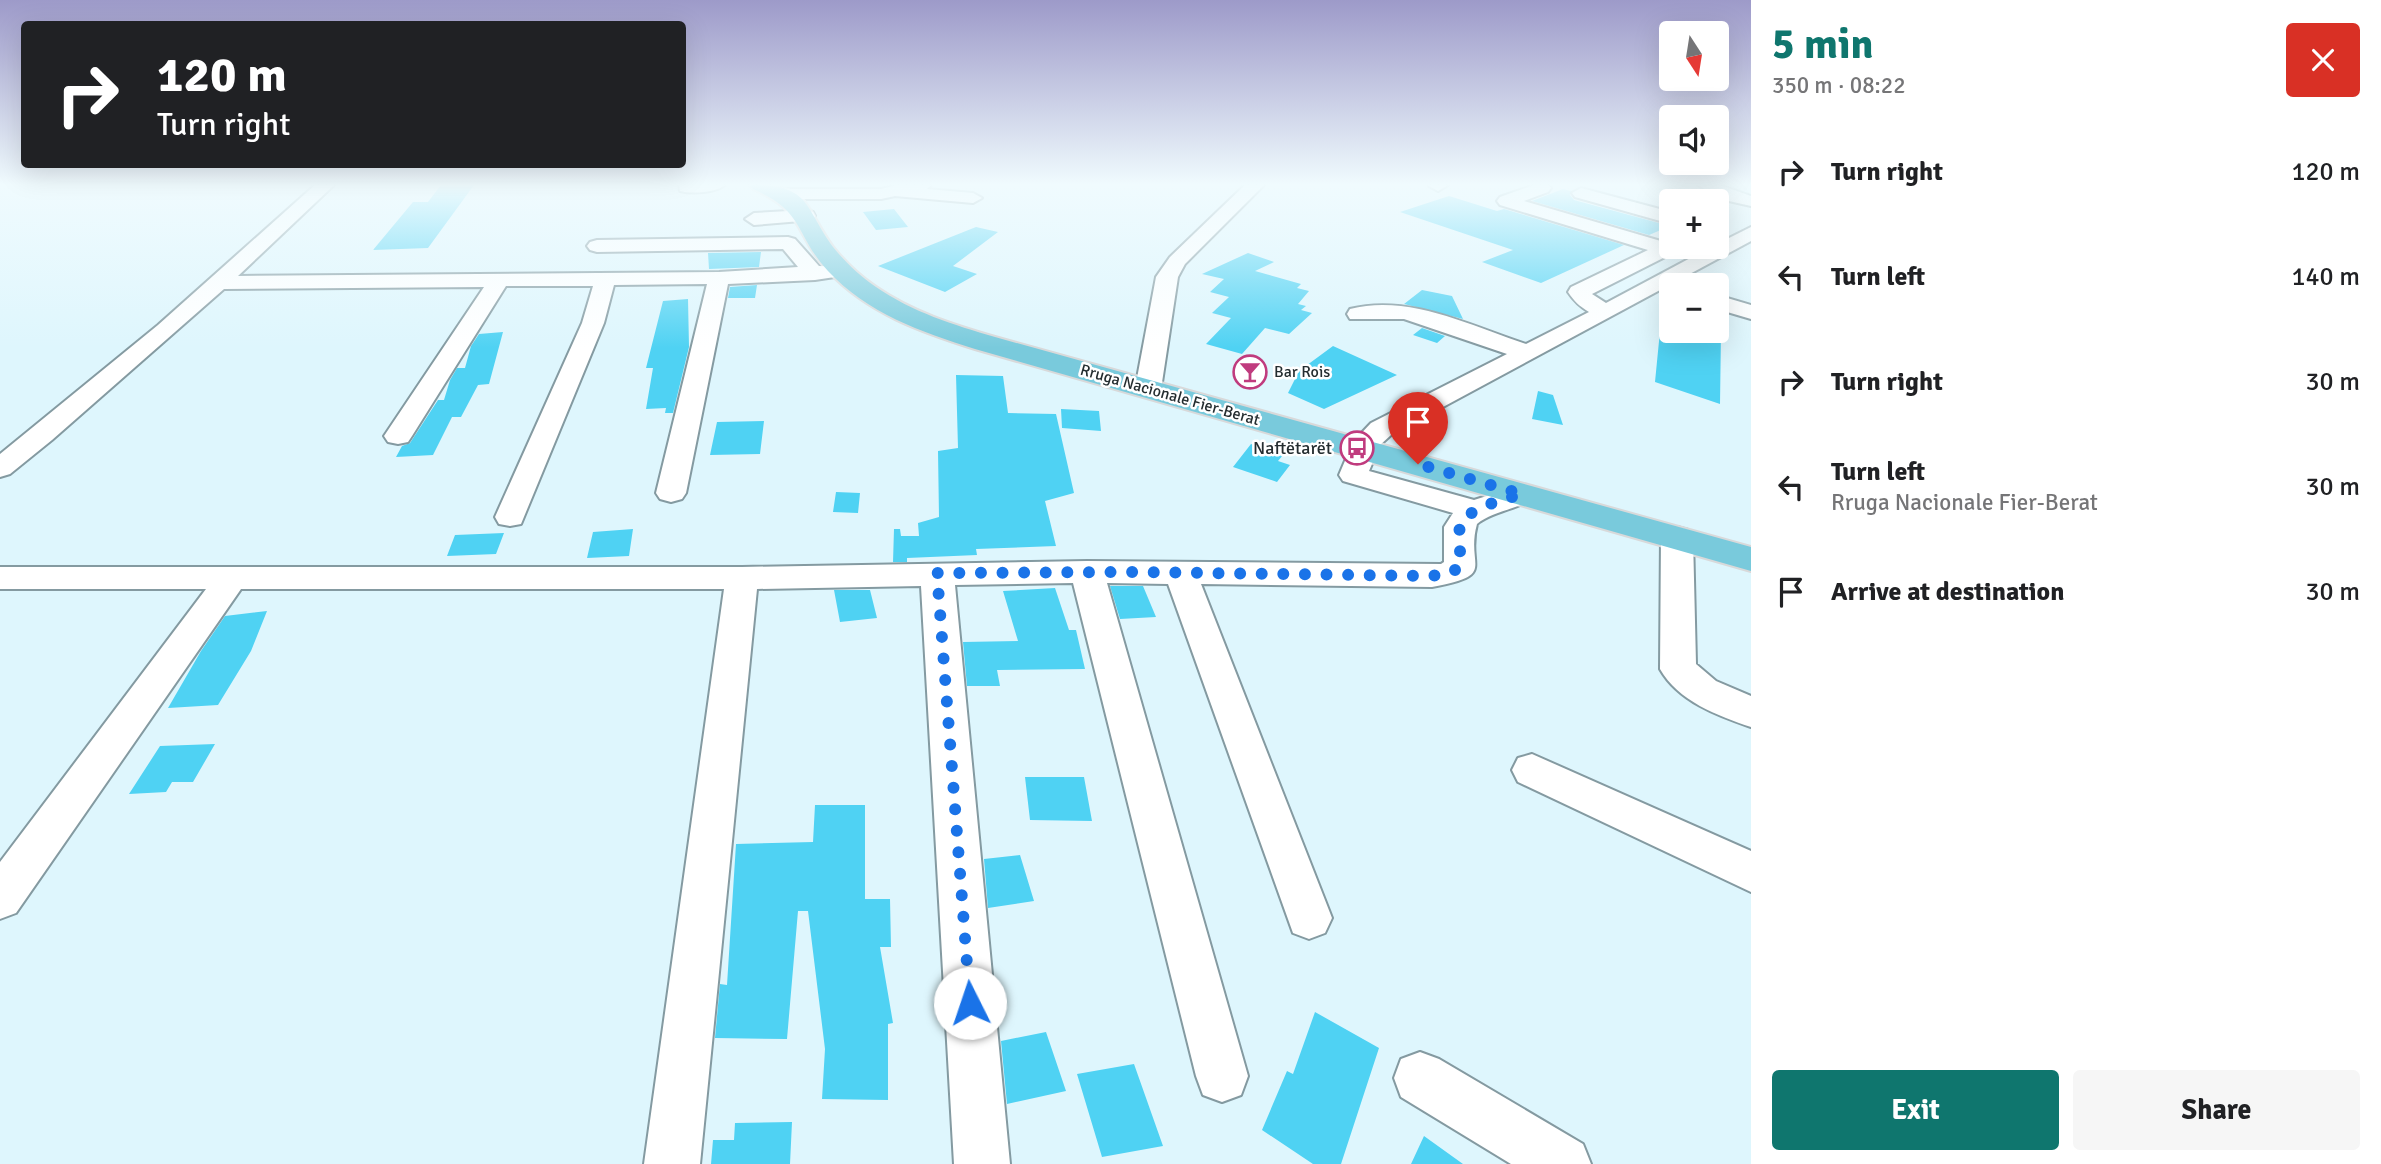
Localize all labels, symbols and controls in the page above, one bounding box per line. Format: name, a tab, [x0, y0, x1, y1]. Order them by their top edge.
text: 5 min	[1772, 19, 1873, 70]
north arrow	[1659, 21, 1729, 91]
map controls	[1659, 21, 1729, 343]
button: close	[2286, 23, 2360, 97]
text: 120 m	[157, 45, 287, 105]
icon: right	[42, 49, 133, 140]
text: 350 m · 08:22	[1772, 71, 1906, 100]
text: Turn right	[157, 105, 290, 144]
button: sound	[1659, 105, 1729, 175]
icon: right	[1772, 153, 1810, 191]
text: Turn right	[1831, 156, 1943, 188]
text: 120 m	[2291, 156, 2360, 188]
button: +	[1659, 189, 1729, 259]
icon: left	[1772, 258, 1810, 296]
text: Turn left	[1831, 261, 1925, 293]
text: 140 m	[2291, 261, 2360, 293]
button: −	[1659, 273, 1729, 343]
bar icon: Bar Rois	[1231, 353, 1269, 391]
street label: Rruga Nacionale Fier-Berat	[1078, 360, 1262, 430]
place label: Bar Rois	[1274, 362, 1330, 382]
icon: right	[1772, 363, 1810, 401]
text: Turn right	[1831, 366, 1943, 398]
text: 30 m	[2305, 366, 2360, 398]
pin	[1388, 392, 1448, 464]
icon: arrive	[1399, 403, 1437, 441]
bus stop icon: Naftëtarët	[1338, 429, 1376, 467]
place label: Naftëtarët	[1253, 437, 1332, 459]
text: Turn left	[1831, 456, 1925, 488]
icon: left	[1772, 468, 1810, 506]
text: 30 m	[2305, 471, 2360, 503]
text: Rruga Nacionale Fier-Berat	[1831, 488, 2098, 517]
icon: arrive	[1772, 573, 1810, 611]
text: Arrive at destination	[1831, 576, 2064, 608]
text: 30 m	[2305, 576, 2360, 608]
position arrow	[933, 966, 1007, 1040]
button: Exit	[1772, 1070, 2059, 1150]
button: Share	[2073, 1070, 2360, 1150]

